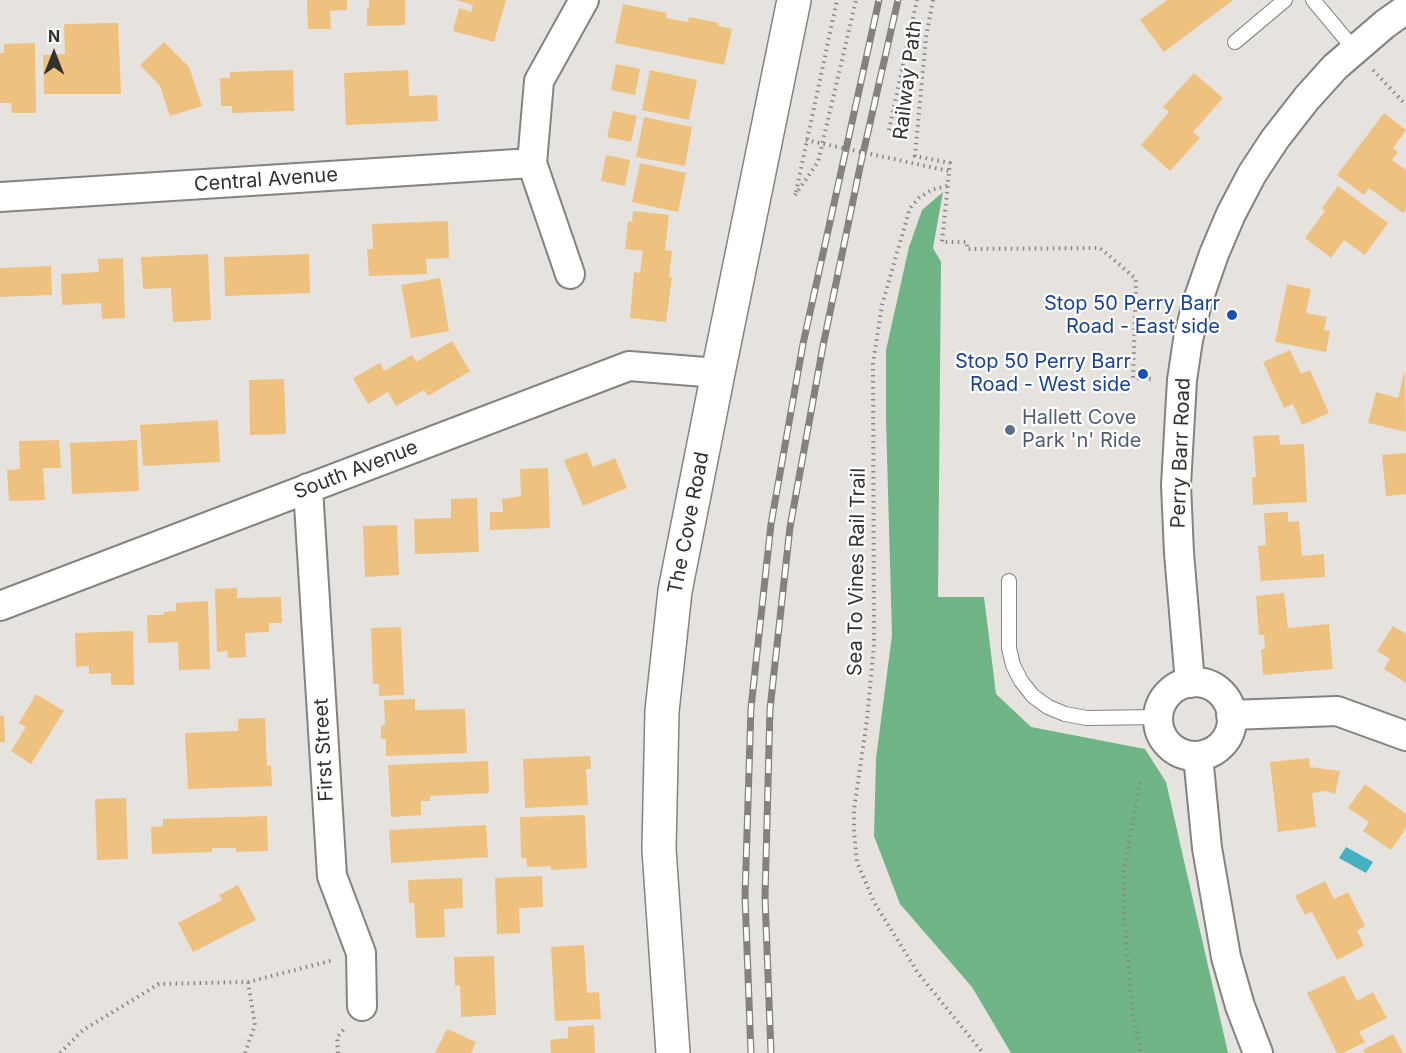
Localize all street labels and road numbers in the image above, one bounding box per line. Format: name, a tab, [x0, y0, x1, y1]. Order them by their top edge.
street label: Railway Path	[889, 19, 927, 141]
street label: Central Avenue	[193, 163, 339, 197]
street label: Perry Barr Road	[1166, 377, 1196, 529]
street label: South Avenue	[291, 435, 421, 505]
street label: The Cove Road	[663, 450, 715, 596]
street label: Sea To Vines Rail Trail	[843, 468, 871, 676]
street label: First Street	[309, 698, 339, 802]

